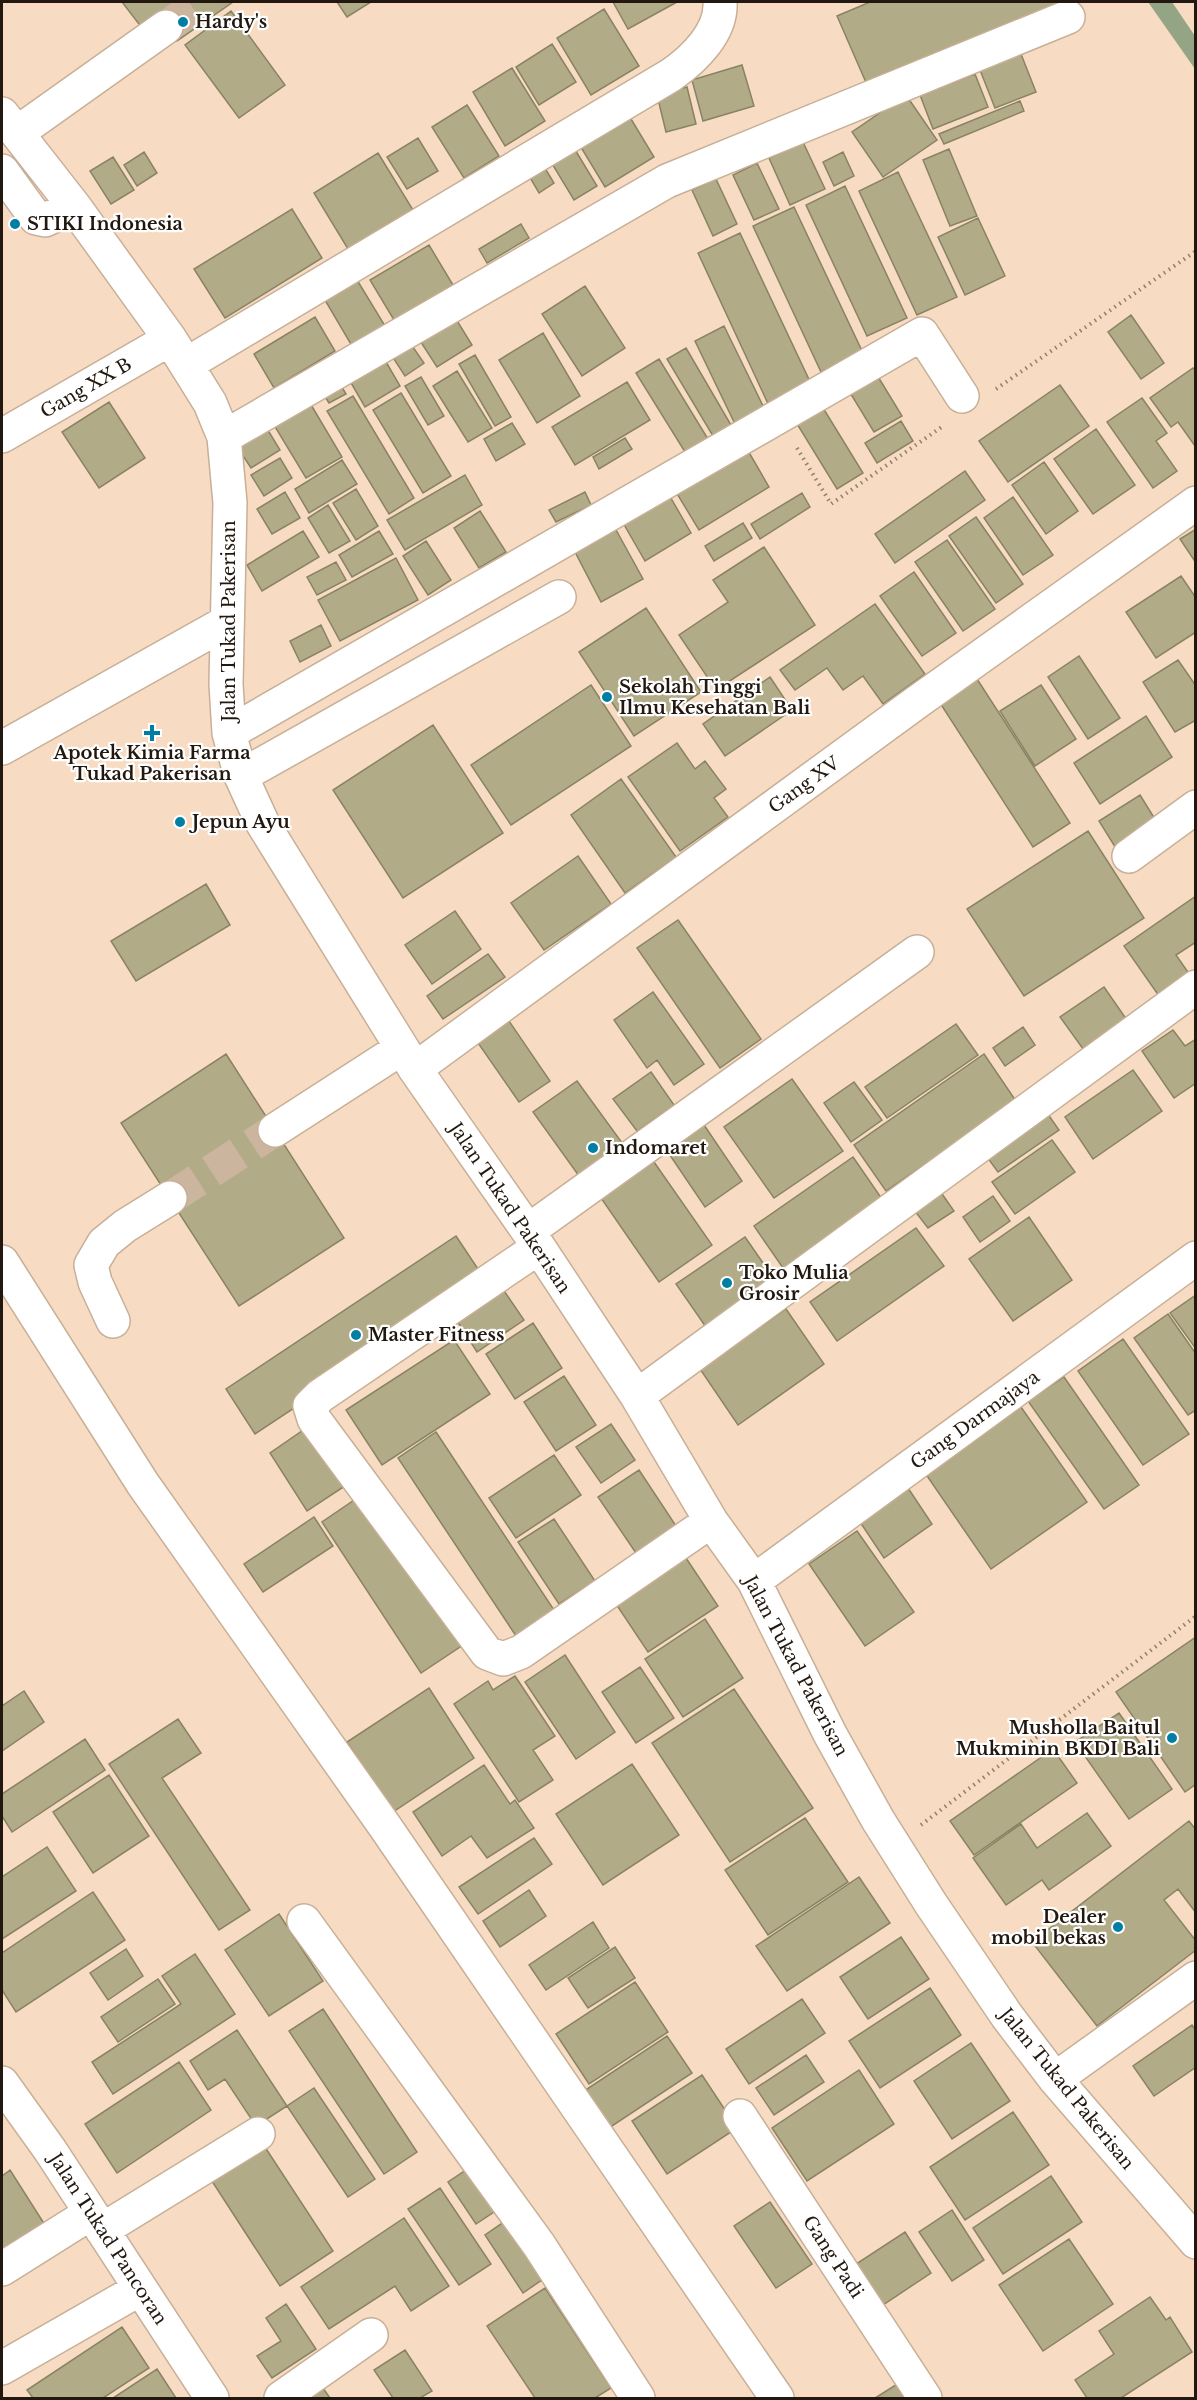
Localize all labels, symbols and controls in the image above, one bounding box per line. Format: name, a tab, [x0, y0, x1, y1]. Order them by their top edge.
place label: Hardy's	[195, 11, 267, 33]
marker: Hardy's	[176, 15, 190, 29]
place label: STIKI Indonesia	[27, 213, 183, 235]
marker: STIKI Indonesia	[8, 217, 22, 231]
street label: Gang XX B	[37, 353, 135, 423]
street label: Jalan Tukad Pakerisan	[218, 520, 240, 724]
place label: Sekolah Tinggi Ilmu Kesehatan Bali	[619, 676, 811, 719]
marker: Sekolah Tinggi Ilmu Kesehatan Bali	[600, 690, 614, 704]
marker: Apotek Kimia Farma Tukad Pakerisan	[145, 726, 159, 740]
place label: Apotek Kimia Farma Tukad Pakerisan	[52, 742, 251, 785]
street label: Gang XV	[764, 751, 844, 818]
place label: Jepun Ayu	[188, 811, 290, 833]
marker: Jepun Ayu	[173, 815, 187, 829]
street label: Jalan Tukad Pakerisan	[443, 1117, 575, 1298]
place label: Indomaret	[605, 1137, 707, 1159]
marker: Indomaret	[586, 1141, 600, 1155]
place label: Toko Mulia Grosir	[739, 1262, 849, 1305]
marker: Toko Mulia Grosir	[720, 1276, 734, 1290]
place label: Master Fitness	[368, 1324, 504, 1346]
marker: Master Fitness	[349, 1328, 363, 1342]
street label: Gang Darmajaya	[906, 1366, 1044, 1474]
street label: Jalan Tukad Pakerisan	[738, 1570, 853, 1760]
place label: Musholla Baitul Mukminin BKDI Bali	[956, 1717, 1161, 1760]
marker: Musholla Baitul Mukminin BKDI Bali	[1165, 1731, 1179, 1745]
place label: Dealer mobil bekas	[991, 1906, 1106, 1949]
marker: Dealer mobil bekas	[1111, 1920, 1125, 1934]
street label: Jalan Tukad Pakerisan	[994, 2002, 1139, 2174]
street label: Jalan Tukad Pancoran	[43, 2147, 172, 2329]
street label: Gang Padi	[798, 2212, 868, 2302]

